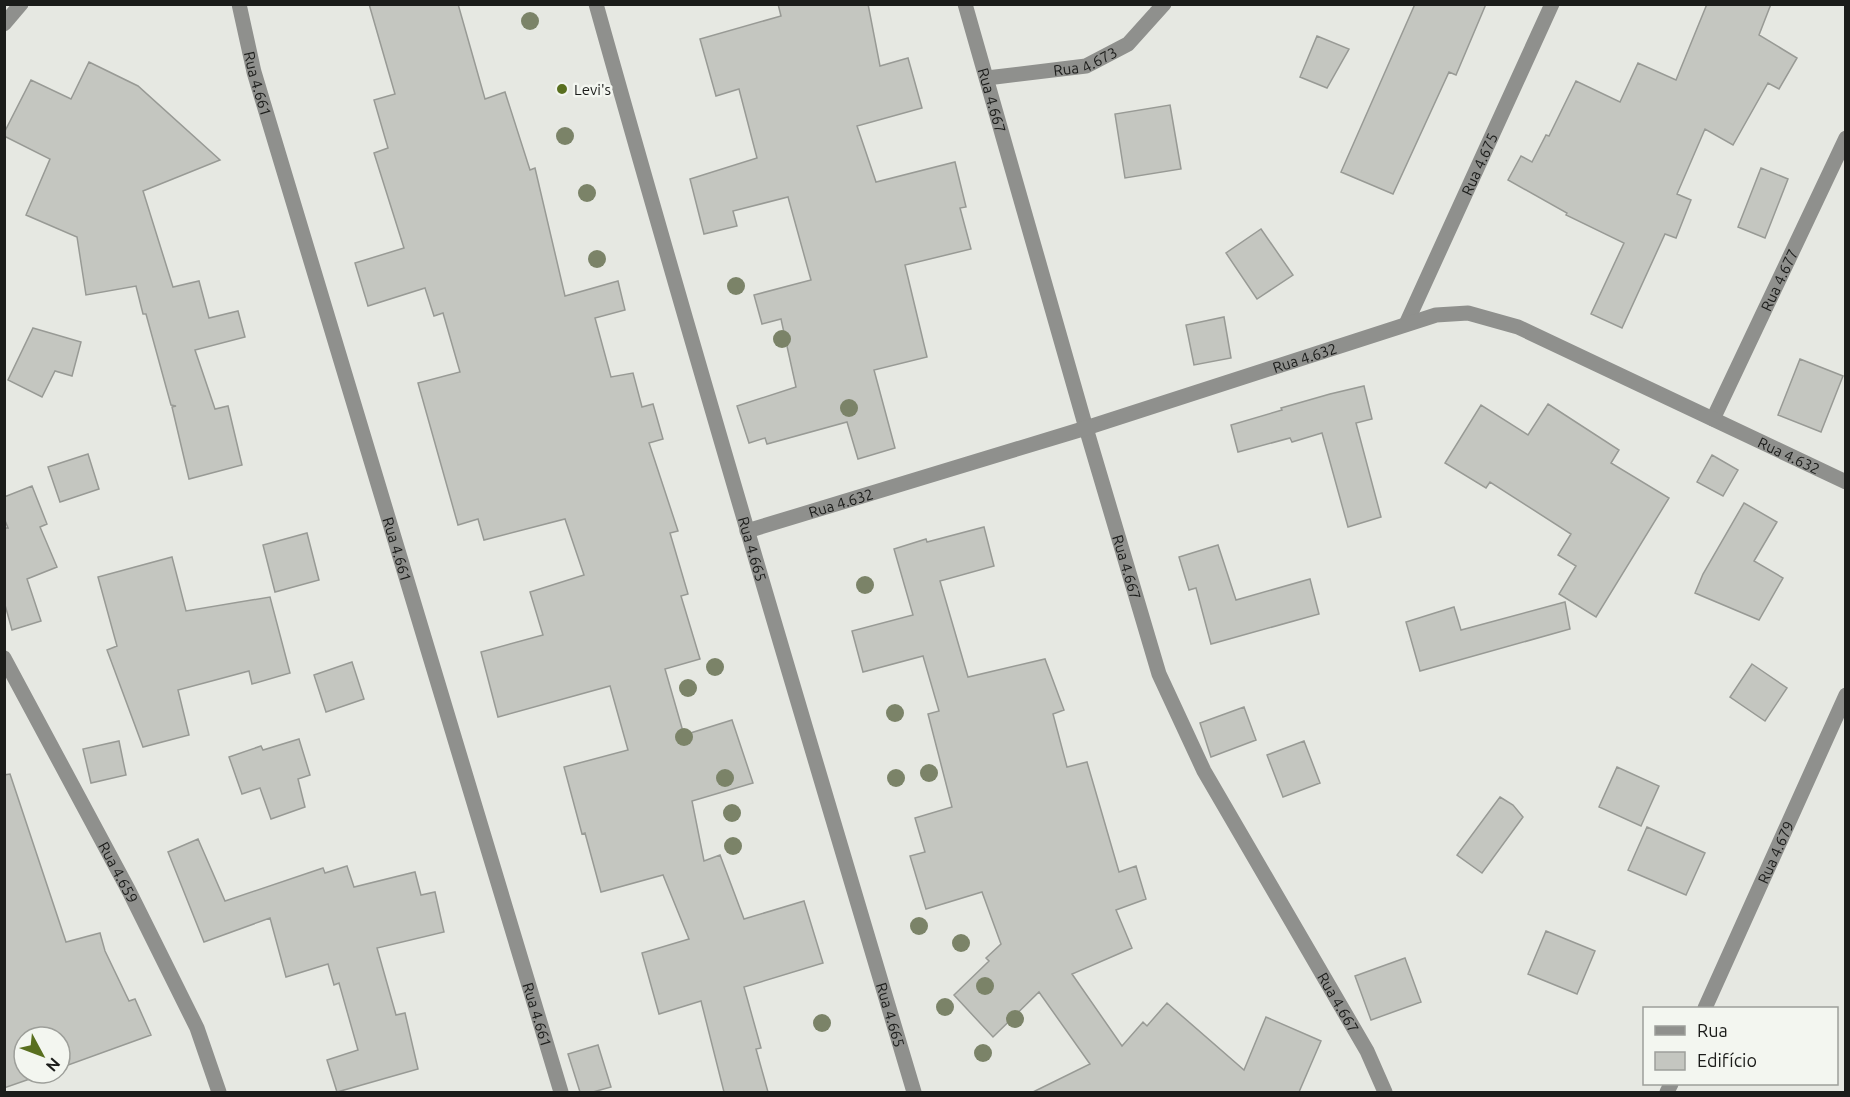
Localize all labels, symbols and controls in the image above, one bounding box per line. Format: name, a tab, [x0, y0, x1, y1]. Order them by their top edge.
street label: Rua 4.673	[1052, 43, 1120, 78]
street label: Rua 4.661	[241, 50, 275, 118]
street label: Rua 4.667	[975, 66, 1010, 135]
place label: Levi's	[574, 81, 611, 98]
marker: Levi's	[555, 82, 569, 96]
street label: Rua 4.675	[1457, 130, 1501, 198]
street label: Rua 4.677	[1757, 246, 1801, 314]
street label: Rua 4.632	[1270, 339, 1339, 376]
street label: Rua 4.632	[1755, 433, 1823, 477]
street label: Rua 4.632	[806, 485, 875, 520]
street label: Rua 4.661	[380, 515, 415, 584]
street label: Rua 4.665	[735, 515, 770, 583]
street label: Rua 4.667	[1110, 533, 1145, 601]
street label: Rua 4.679	[1754, 818, 1797, 886]
street label: Rua 4.659	[96, 839, 142, 905]
street label: Rua 4.667	[1314, 969, 1363, 1035]
street label: Rua 4.661	[520, 980, 555, 1049]
street label: Rua 4.665	[873, 980, 909, 1049]
legend	[1643, 1007, 1838, 1085]
text: Rua	[1697, 1020, 1728, 1040]
north arrow	[12, 1025, 72, 1085]
text: Edifício	[1697, 1050, 1757, 1070]
text: N	[43, 1054, 64, 1075]

